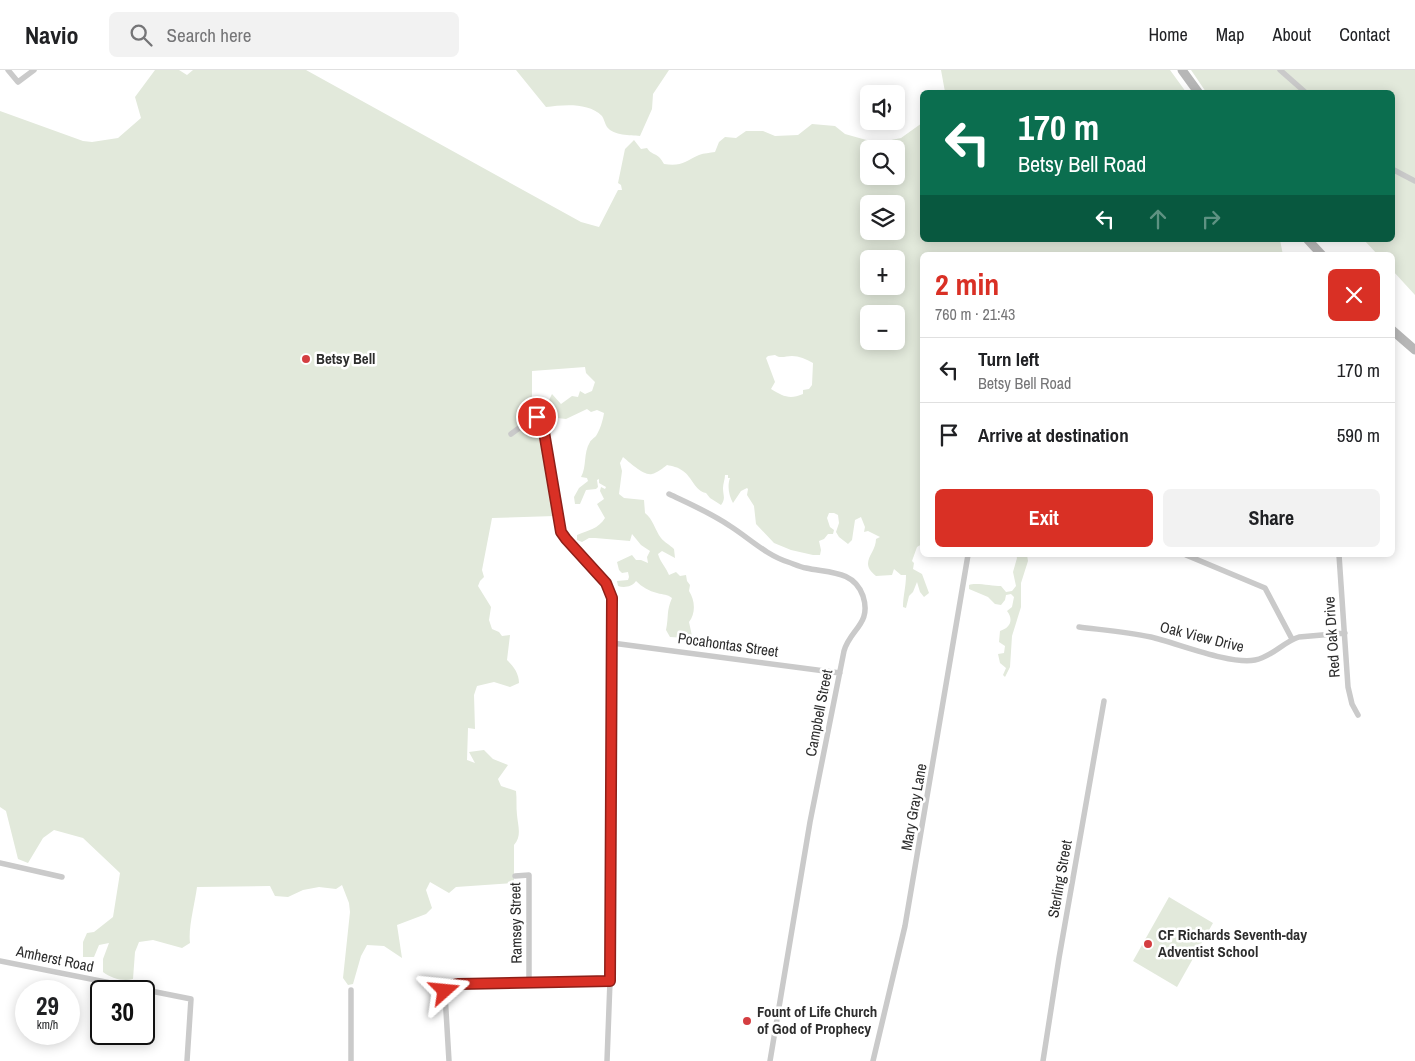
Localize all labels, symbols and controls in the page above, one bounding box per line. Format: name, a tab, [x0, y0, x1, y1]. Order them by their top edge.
search box	[109, 12, 459, 57]
text: Navio	[25, 19, 79, 51]
icon: search	[127, 21, 155, 49]
text: Search here	[167, 22, 251, 48]
text: Home	[1148, 22, 1188, 47]
text: Map	[1216, 22, 1245, 47]
text: About	[1273, 22, 1311, 47]
text: Contact	[1339, 22, 1390, 47]
map controls	[860, 85, 905, 350]
button: sound	[860, 85, 905, 130]
text: 170 m	[1018, 104, 1099, 151]
icon: left	[935, 110, 1000, 175]
button: search	[860, 140, 905, 185]
text: Betsy Bell Road	[1018, 149, 1146, 179]
button: layers	[860, 195, 905, 240]
icon: left	[1091, 205, 1119, 233]
icon: ahead	[1144, 205, 1172, 233]
icon: right	[1197, 205, 1225, 233]
button: +	[860, 250, 905, 295]
text: 2 min	[935, 264, 999, 304]
button: close	[1328, 269, 1380, 321]
text: 760 m · 21:43	[935, 303, 1015, 325]
button: −	[860, 305, 905, 350]
text: Turn left	[978, 346, 1039, 372]
place label: Betsy Bell	[316, 348, 375, 369]
marker: Betsy Bell	[300, 353, 312, 365]
icon: left	[935, 356, 963, 384]
text: 170 m	[1337, 357, 1380, 383]
text: Betsy Bell Road	[978, 372, 1071, 394]
pin	[516, 396, 558, 438]
icon: arrive	[523, 403, 551, 431]
icon: arrive	[935, 421, 963, 449]
text: Arrive at destination	[978, 422, 1129, 448]
text: 590 m	[1337, 422, 1380, 448]
button: Exit	[935, 489, 1153, 547]
button: Share	[1163, 489, 1380, 547]
street label: Red Oak Drive	[1318, 596, 1345, 678]
street label: Oak View Drive	[1158, 616, 1246, 657]
street label: Pocahontas Street	[676, 627, 780, 662]
street label: Campbell Street	[800, 667, 837, 758]
street label: Mary Gray Lane	[896, 762, 932, 852]
street label: Sterling Street	[1042, 838, 1077, 919]
street label: Ramsey Street	[504, 882, 527, 964]
place label: CF Richards Seventh-day Adventist School	[1158, 924, 1307, 962]
marker: CF Richards Seventh-day Adventist School	[1142, 938, 1154, 950]
street label: Amherst Road	[13, 940, 96, 977]
position arrow	[418, 964, 470, 1016]
speed limit sign: 30	[90, 980, 155, 1045]
text: 29	[36, 989, 59, 1023]
place label: Fount of Life Church of God of Prophecy	[757, 1001, 877, 1039]
marker: Fount of Life Church of God of Prophecy	[741, 1015, 753, 1027]
text: km/h	[37, 1017, 58, 1033]

